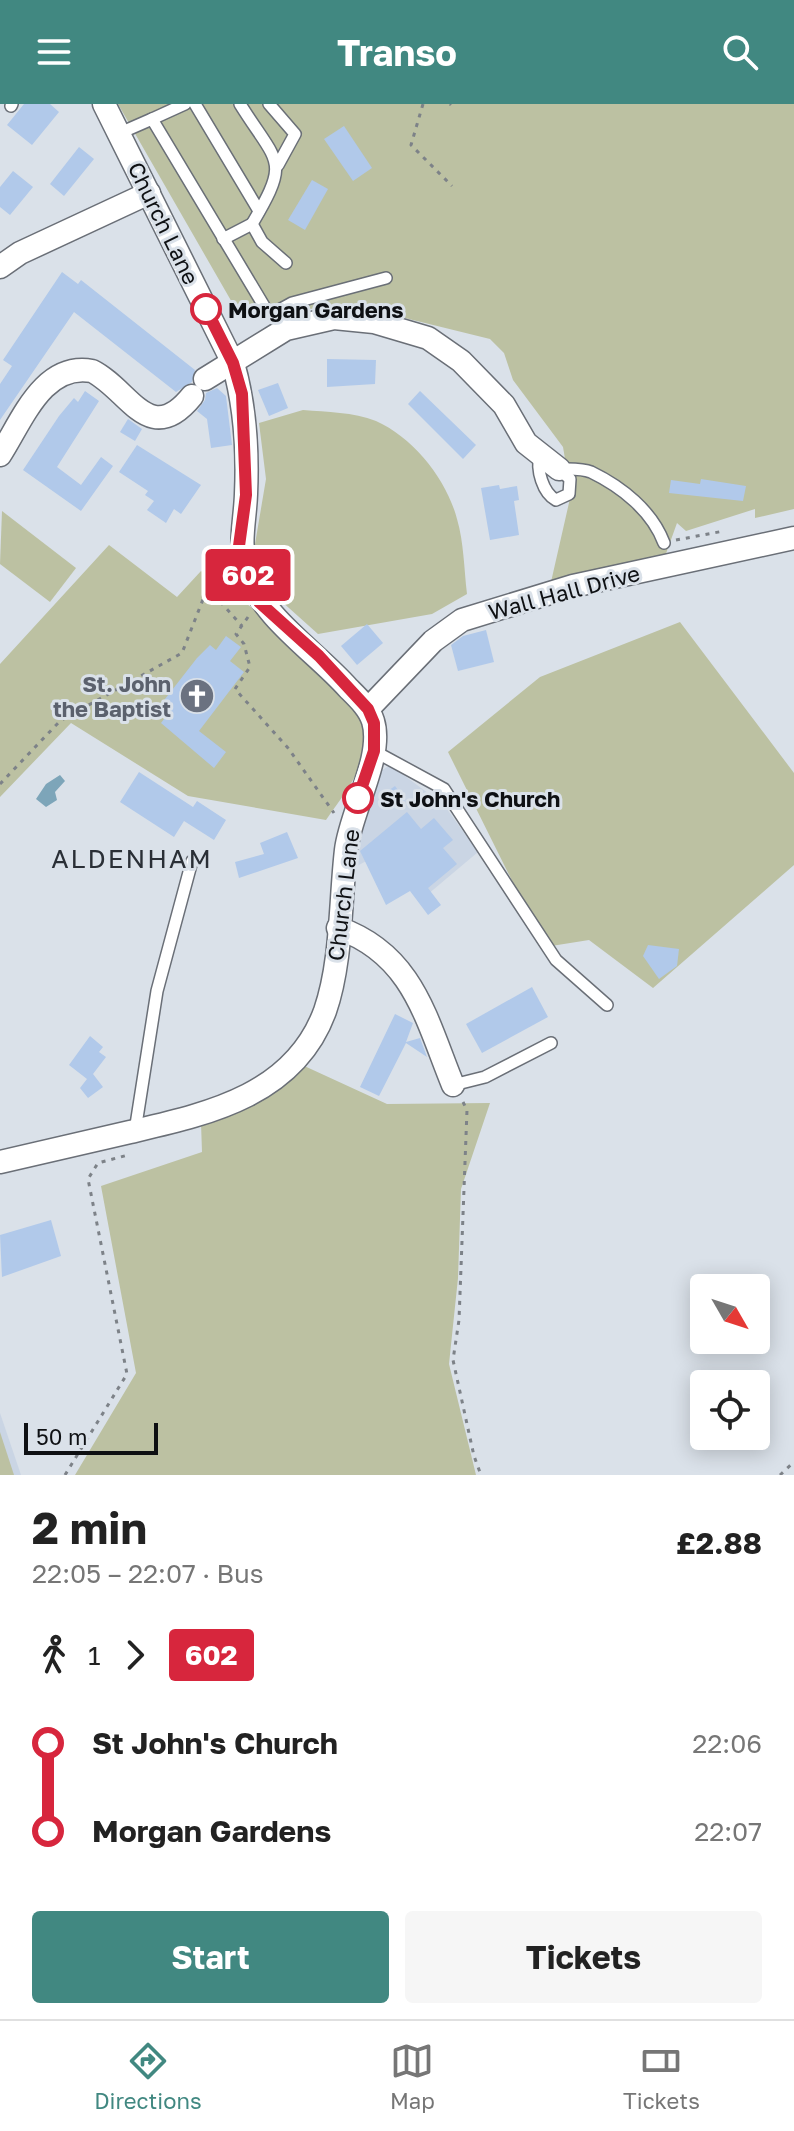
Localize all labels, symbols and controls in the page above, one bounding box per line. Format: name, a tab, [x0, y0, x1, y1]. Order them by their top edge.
icon: menu	[32, 30, 76, 74]
icon: search	[718, 30, 762, 74]
text: Transo	[337, 31, 457, 74]
street label: Church Lane	[123, 157, 205, 289]
marker: Morgan Gardens	[191, 294, 221, 324]
place label: Morgan Gardens	[228, 296, 403, 323]
line badge: 602	[202, 549, 294, 601]
text: 602	[221, 558, 275, 591]
street label: Wall Hall Drive	[485, 559, 643, 625]
place label: St. John the Baptist	[53, 670, 171, 722]
church icon: St. John the Baptist	[178, 677, 216, 715]
marker: St John's Church	[343, 783, 373, 813]
place label: St John's Church	[380, 785, 560, 812]
street label: Church Lane	[322, 828, 364, 962]
district label: ALDENHAM	[51, 843, 213, 874]
north arrow	[690, 1274, 770, 1354]
map controls	[690, 1274, 770, 1450]
button: locate	[690, 1370, 770, 1450]
scale bar	[24, 1419, 158, 1455]
text: 50 m	[36, 1423, 87, 1450]
text: 2 min	[32, 1501, 147, 1554]
text: £2.88	[676, 1525, 762, 1561]
text: 22:05 – 22:07 · Bus	[32, 1558, 264, 1589]
icon: walk	[32, 1633, 76, 1677]
icon: forward	[113, 1633, 157, 1677]
text: 602	[185, 1638, 238, 1671]
text: 1	[88, 1640, 101, 1671]
text: St John's Church	[92, 1725, 338, 1761]
text: 22:06	[692, 1728, 762, 1759]
text: Morgan Gardens	[92, 1813, 331, 1849]
text: 22:07	[694, 1816, 762, 1847]
button: Start	[32, 1911, 389, 2003]
button: Tickets	[405, 1911, 762, 2003]
tab: Directions	[94, 2039, 202, 2114]
tab: Map	[390, 2039, 435, 2114]
tab: Tickets	[623, 2039, 700, 2114]

